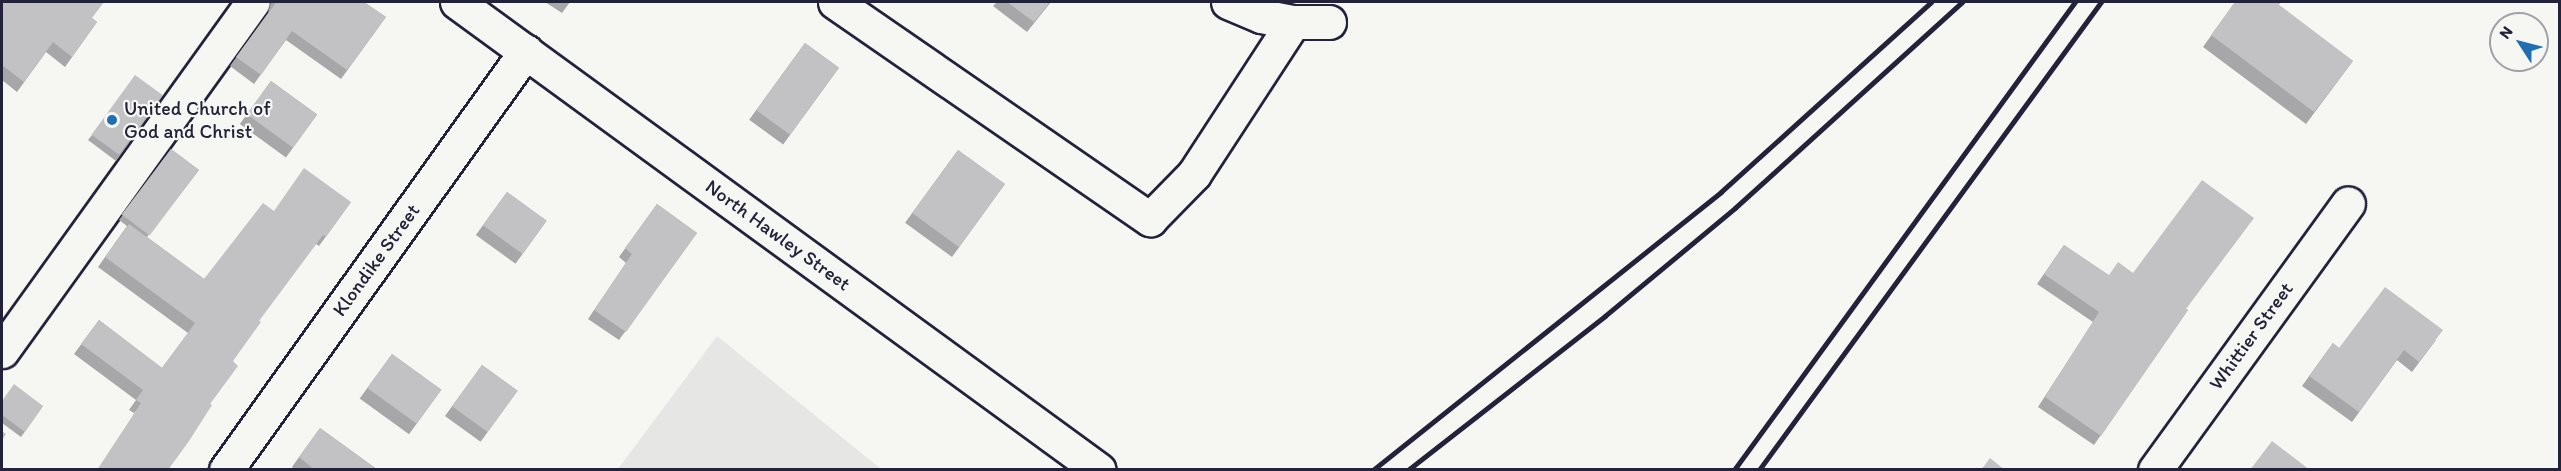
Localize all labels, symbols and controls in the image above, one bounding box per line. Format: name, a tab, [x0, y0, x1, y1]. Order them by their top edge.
north arrow	[2489, 12, 2549, 72]
text: N	[2495, 22, 2517, 42]
place label: United Church of God and Christ	[124, 96, 271, 143]
marker: United Church of God and Christ	[105, 113, 119, 127]
street label: North Hawley Street	[700, 174, 856, 296]
street label: Klondike Street	[327, 199, 425, 321]
street label: Whittier Street	[2204, 278, 2298, 394]

